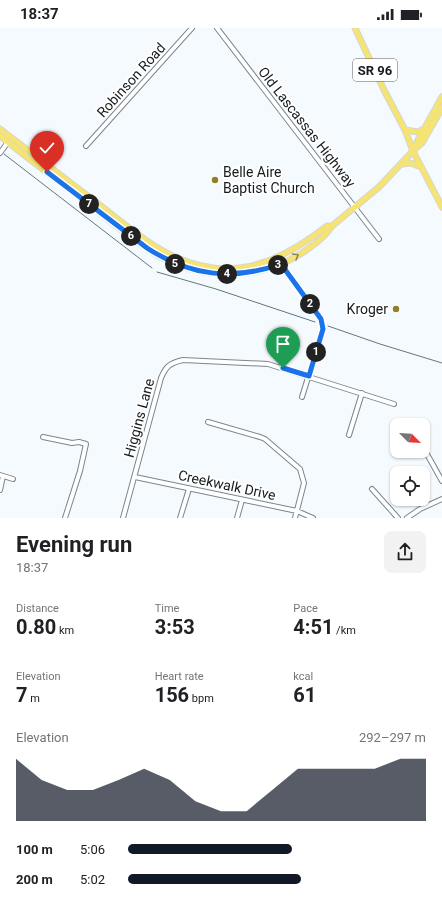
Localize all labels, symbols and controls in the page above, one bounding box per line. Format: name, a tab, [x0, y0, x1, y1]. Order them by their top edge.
text: 18:37	[20, 5, 59, 23]
street label: Robinson Road	[94, 40, 168, 120]
road number: SR 96	[353, 59, 397, 81]
street label: Old Lascassas Highway	[255, 64, 359, 191]
pin	[30, 131, 64, 172]
icon: check	[36, 137, 58, 159]
place label: Belle Aire Baptist Church	[223, 164, 315, 196]
marker: Belle Aire Baptist Church	[210, 175, 220, 185]
pin: 7	[79, 194, 99, 214]
text: 7	[86, 197, 92, 210]
pin: 6	[121, 226, 141, 246]
text: 6	[128, 229, 134, 242]
pin: 5	[165, 254, 185, 274]
one-way arrow	[292, 254, 299, 261]
pin: 3	[268, 255, 288, 275]
text: 5	[172, 257, 178, 270]
text: 3	[275, 258, 281, 271]
pin: 4	[217, 264, 237, 284]
text: 4	[224, 267, 230, 280]
pin: 2	[300, 294, 320, 314]
text: 2	[307, 297, 313, 310]
place label: Kroger	[347, 301, 388, 317]
marker: Kroger	[391, 304, 401, 314]
pin	[266, 327, 300, 368]
icon: arrive	[272, 333, 294, 355]
pin: 1	[306, 342, 326, 362]
text: 1	[313, 345, 319, 358]
street label: Higgins Lane	[121, 377, 157, 459]
north arrow	[390, 418, 430, 458]
map controls	[390, 418, 430, 506]
button: locate	[390, 466, 430, 506]
street label: Creekwalk Drive	[177, 467, 277, 503]
button: share	[384, 531, 426, 573]
text: Evening run	[16, 532, 132, 557]
text: 18:37	[16, 560, 48, 575]
text: Distance	[16, 602, 59, 615]
text: Time	[155, 602, 179, 615]
text: Pace	[293, 602, 318, 615]
text: 0.80	[16, 615, 56, 639]
text: 3:53	[155, 615, 195, 639]
text: 4:51	[293, 615, 333, 639]
text: km	[56, 624, 74, 637]
text: /km	[333, 624, 356, 637]
text: Elevation	[16, 670, 61, 683]
text: Heart rate	[155, 670, 204, 683]
text: kcal	[293, 670, 313, 683]
text: 7	[16, 683, 27, 707]
text: 156	[155, 683, 189, 707]
text: 61	[293, 683, 316, 707]
text: m	[27, 692, 40, 705]
text: bpm	[189, 692, 214, 705]
text: Elevation	[16, 730, 69, 745]
text: 292–297 m	[359, 730, 426, 745]
text: 100 m	[16, 842, 53, 857]
text: 5:06	[80, 842, 105, 857]
text: 200 m	[16, 872, 53, 887]
text: 5:02	[80, 872, 105, 887]

